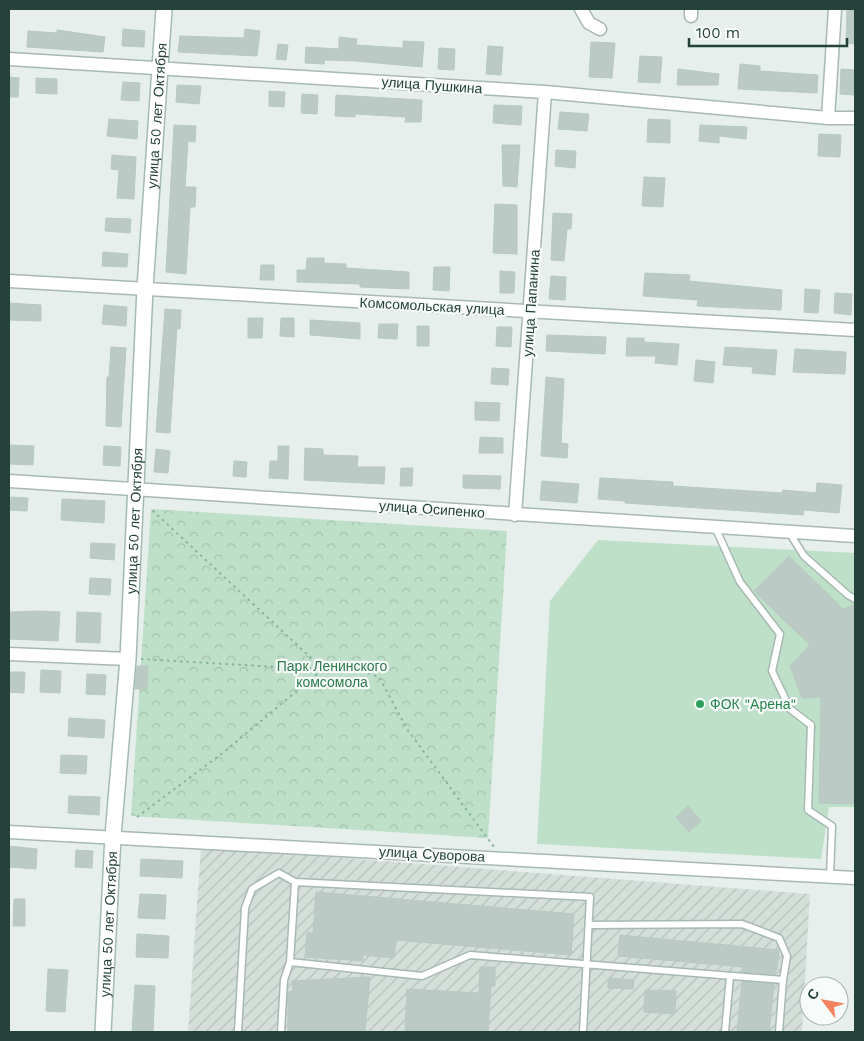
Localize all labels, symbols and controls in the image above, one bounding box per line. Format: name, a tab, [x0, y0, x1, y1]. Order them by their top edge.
scale bar	[689, 15, 846, 47]
text: 100 m	[696, 24, 740, 42]
street label: улица 50 лет Октября	[144, 42, 170, 189]
street label: улица Пушкина	[381, 73, 483, 97]
street label: улица Папанина	[519, 249, 543, 357]
street label: Комсомольская улица	[359, 294, 505, 318]
street label: улица 50 лет Октября	[123, 448, 146, 594]
street label: улица Осипенко	[379, 497, 486, 521]
park label: Парк Ленинского комсомола	[277, 658, 387, 690]
place label: ФОК "Арена"	[710, 696, 796, 712]
marker: ФОК "Арена"	[694, 698, 706, 710]
street label: улица Суворова	[379, 843, 486, 865]
street label: улица 50 лет Октября	[97, 851, 120, 998]
north arrow	[799, 976, 849, 1026]
text: С	[804, 986, 822, 1003]

